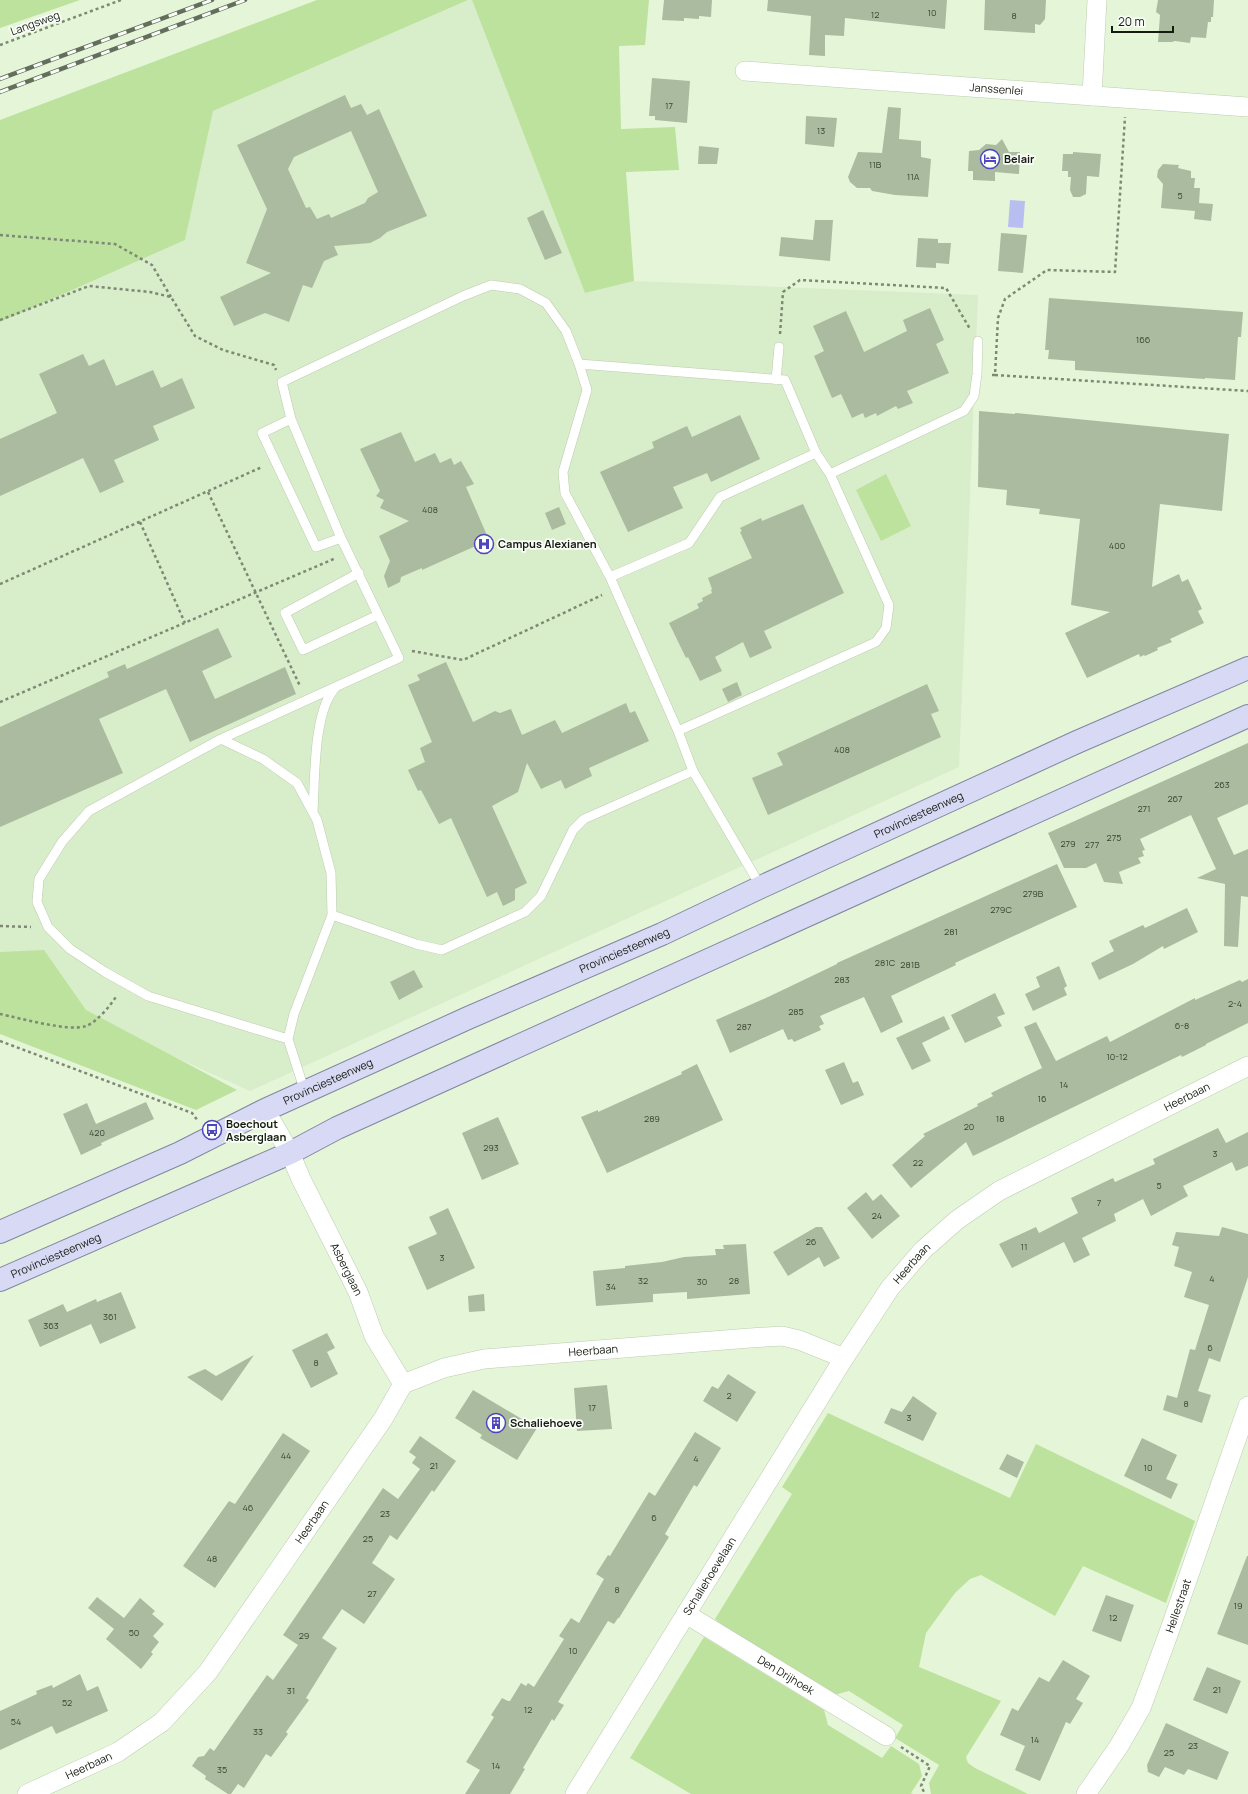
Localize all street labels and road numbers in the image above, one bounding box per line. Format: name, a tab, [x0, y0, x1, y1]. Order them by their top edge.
street label: Langsweg	[8, 7, 62, 38]
street label: Janssenlei	[969, 79, 1024, 98]
street label: Provinciesteenweg	[871, 787, 965, 841]
street label: Provinciesteenweg	[577, 924, 672, 976]
street label: Provinciesteenweg	[281, 1054, 375, 1108]
street label: Heerbaan	[1161, 1078, 1212, 1114]
street label: Provinciesteenweg	[8, 1229, 103, 1281]
street label: Heerbaan	[889, 1239, 933, 1286]
street label: Asberglaan	[327, 1240, 367, 1298]
street label: Heerbaan	[568, 1340, 619, 1359]
street label: Heerbaan	[291, 1497, 332, 1546]
street label: Schaliehoevelaan	[679, 1534, 739, 1618]
street label: Hellestraat	[1161, 1577, 1194, 1635]
street label: Den Drijhoek	[755, 1651, 818, 1698]
street label: Heerbaan	[63, 1748, 114, 1782]

